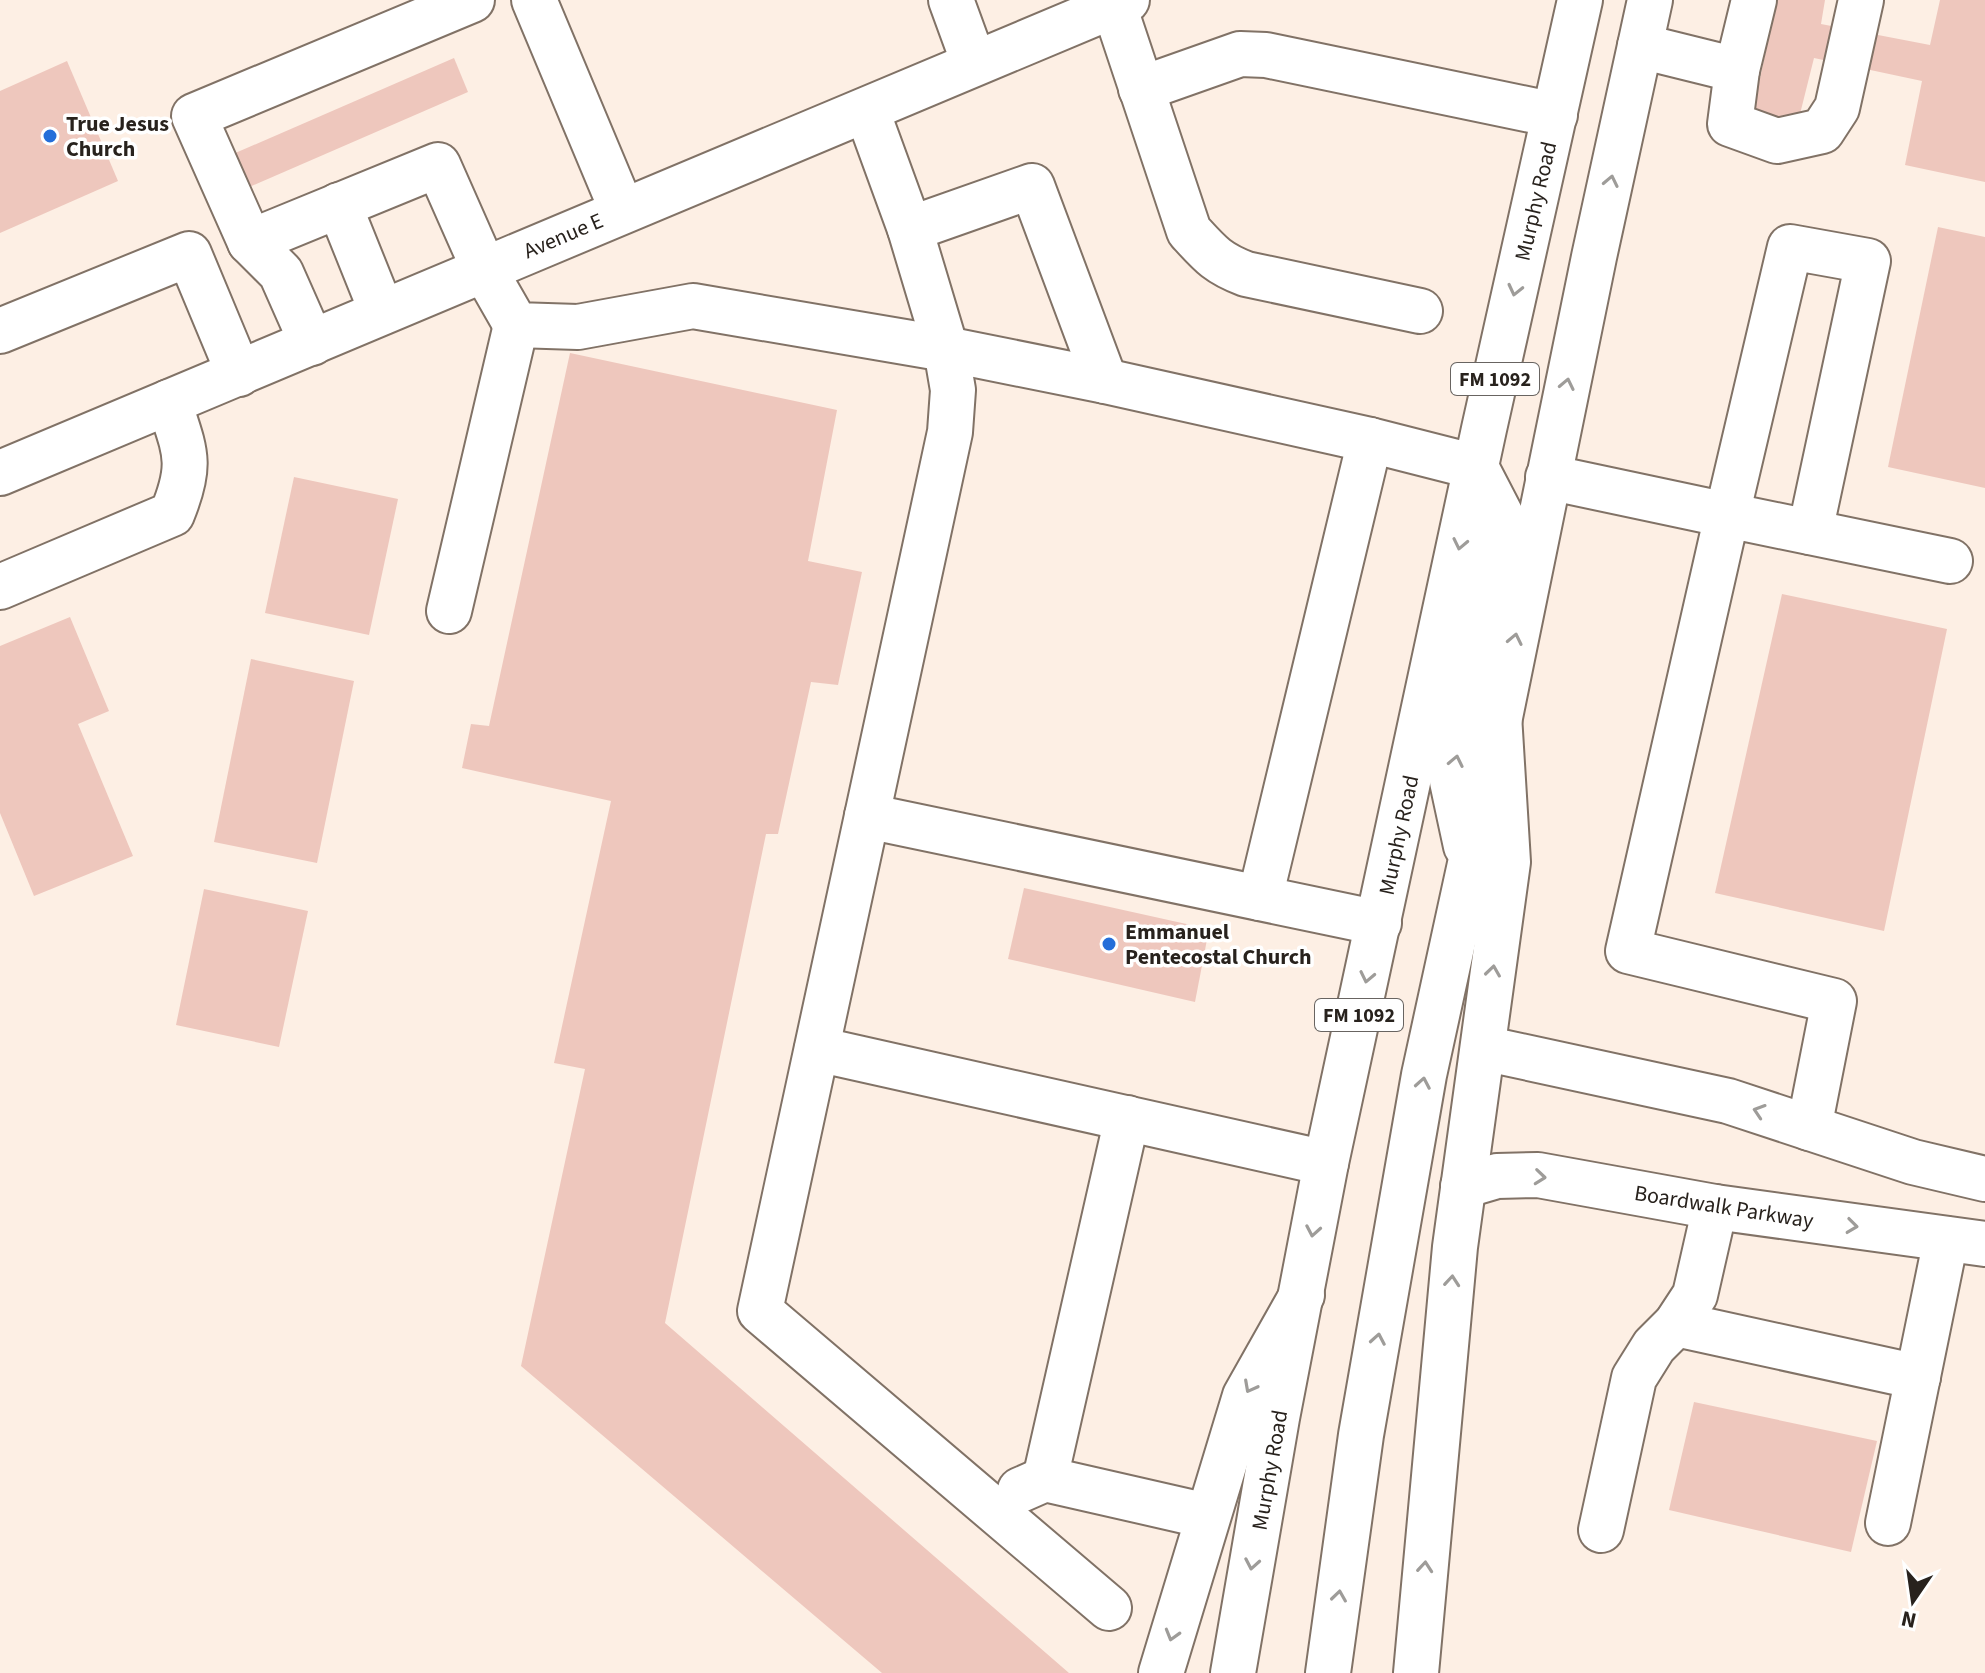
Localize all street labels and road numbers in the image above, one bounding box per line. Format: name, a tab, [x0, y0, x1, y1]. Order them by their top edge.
street label: Murphy Road	[1507, 138, 1565, 264]
street label: Avenue E	[519, 205, 608, 267]
road number: FM 1092	[1451, 363, 1539, 395]
street label: Murphy Road	[1371, 772, 1427, 898]
road number: FM 1092	[1315, 999, 1403, 1031]
street label: Boardwalk Parkway	[1632, 1177, 1816, 1237]
street label: Murphy Road	[1244, 1407, 1296, 1533]

